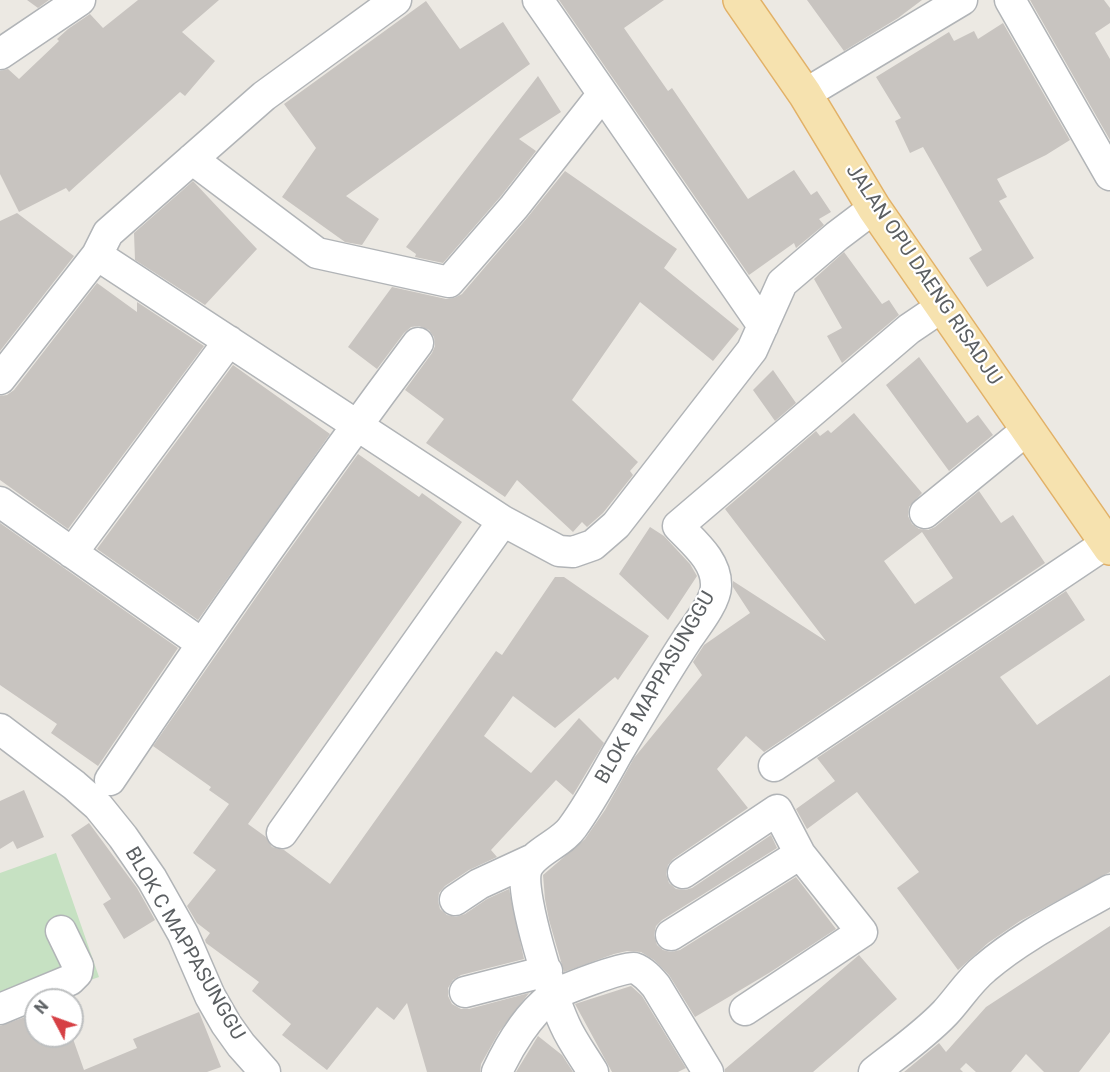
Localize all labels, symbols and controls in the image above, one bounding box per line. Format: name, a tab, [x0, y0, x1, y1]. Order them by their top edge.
street label: JALAN OPU DAENG RISADJU	[840, 160, 1006, 390]
street label: BLOK B MAPPASUNGGU	[591, 588, 721, 788]
street label: BLOK C MAPPASUNGGU	[119, 843, 249, 1045]
north arrow	[24, 988, 84, 1048]
text: N	[31, 997, 52, 1018]

